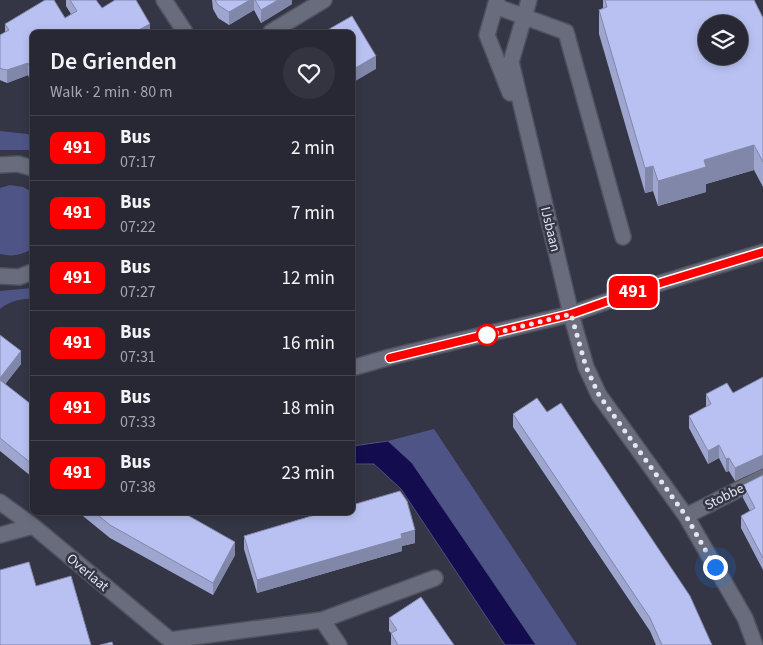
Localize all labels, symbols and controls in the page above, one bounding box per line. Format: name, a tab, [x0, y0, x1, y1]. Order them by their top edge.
map controls	[698, 15, 748, 65]
button: layers	[698, 15, 748, 65]
text: De Grienden	[50, 44, 177, 79]
button: heart	[283, 47, 335, 99]
text: Walk · 2 min · 80 m	[50, 81, 173, 103]
text: Bus	[120, 124, 151, 151]
text: 491	[63, 135, 92, 160]
text: 2 min	[291, 135, 335, 162]
text: 07:17	[120, 151, 156, 173]
text: Bus	[120, 189, 151, 216]
text: 491	[63, 200, 92, 225]
text: 7 min	[291, 200, 335, 227]
street label: IJsbaan	[535, 205, 565, 254]
text: 07:22	[120, 216, 156, 238]
text: Bus	[120, 254, 151, 281]
text: 491	[63, 265, 92, 290]
text: 12 min	[281, 265, 335, 292]
line badge: 491	[604, 276, 662, 308]
text: 491	[619, 279, 647, 304]
text: 07:27	[120, 281, 156, 303]
text: Bus	[120, 319, 151, 346]
unlabelled marker	[476, 324, 498, 346]
text: 491	[63, 330, 92, 355]
text: 16 min	[281, 330, 335, 357]
text: 07:31	[120, 346, 156, 368]
text: Bus	[120, 384, 151, 411]
text: 491	[63, 395, 92, 420]
text: 18 min	[281, 395, 335, 422]
text: 07:33	[120, 411, 156, 433]
text: Bus	[120, 449, 151, 476]
text: 491	[63, 460, 92, 485]
text: 23 min	[281, 460, 335, 487]
text: 07:38	[120, 476, 156, 498]
street label: Stobbe	[701, 478, 748, 515]
street label: Overlaat	[62, 549, 113, 597]
your location	[703, 555, 728, 580]

